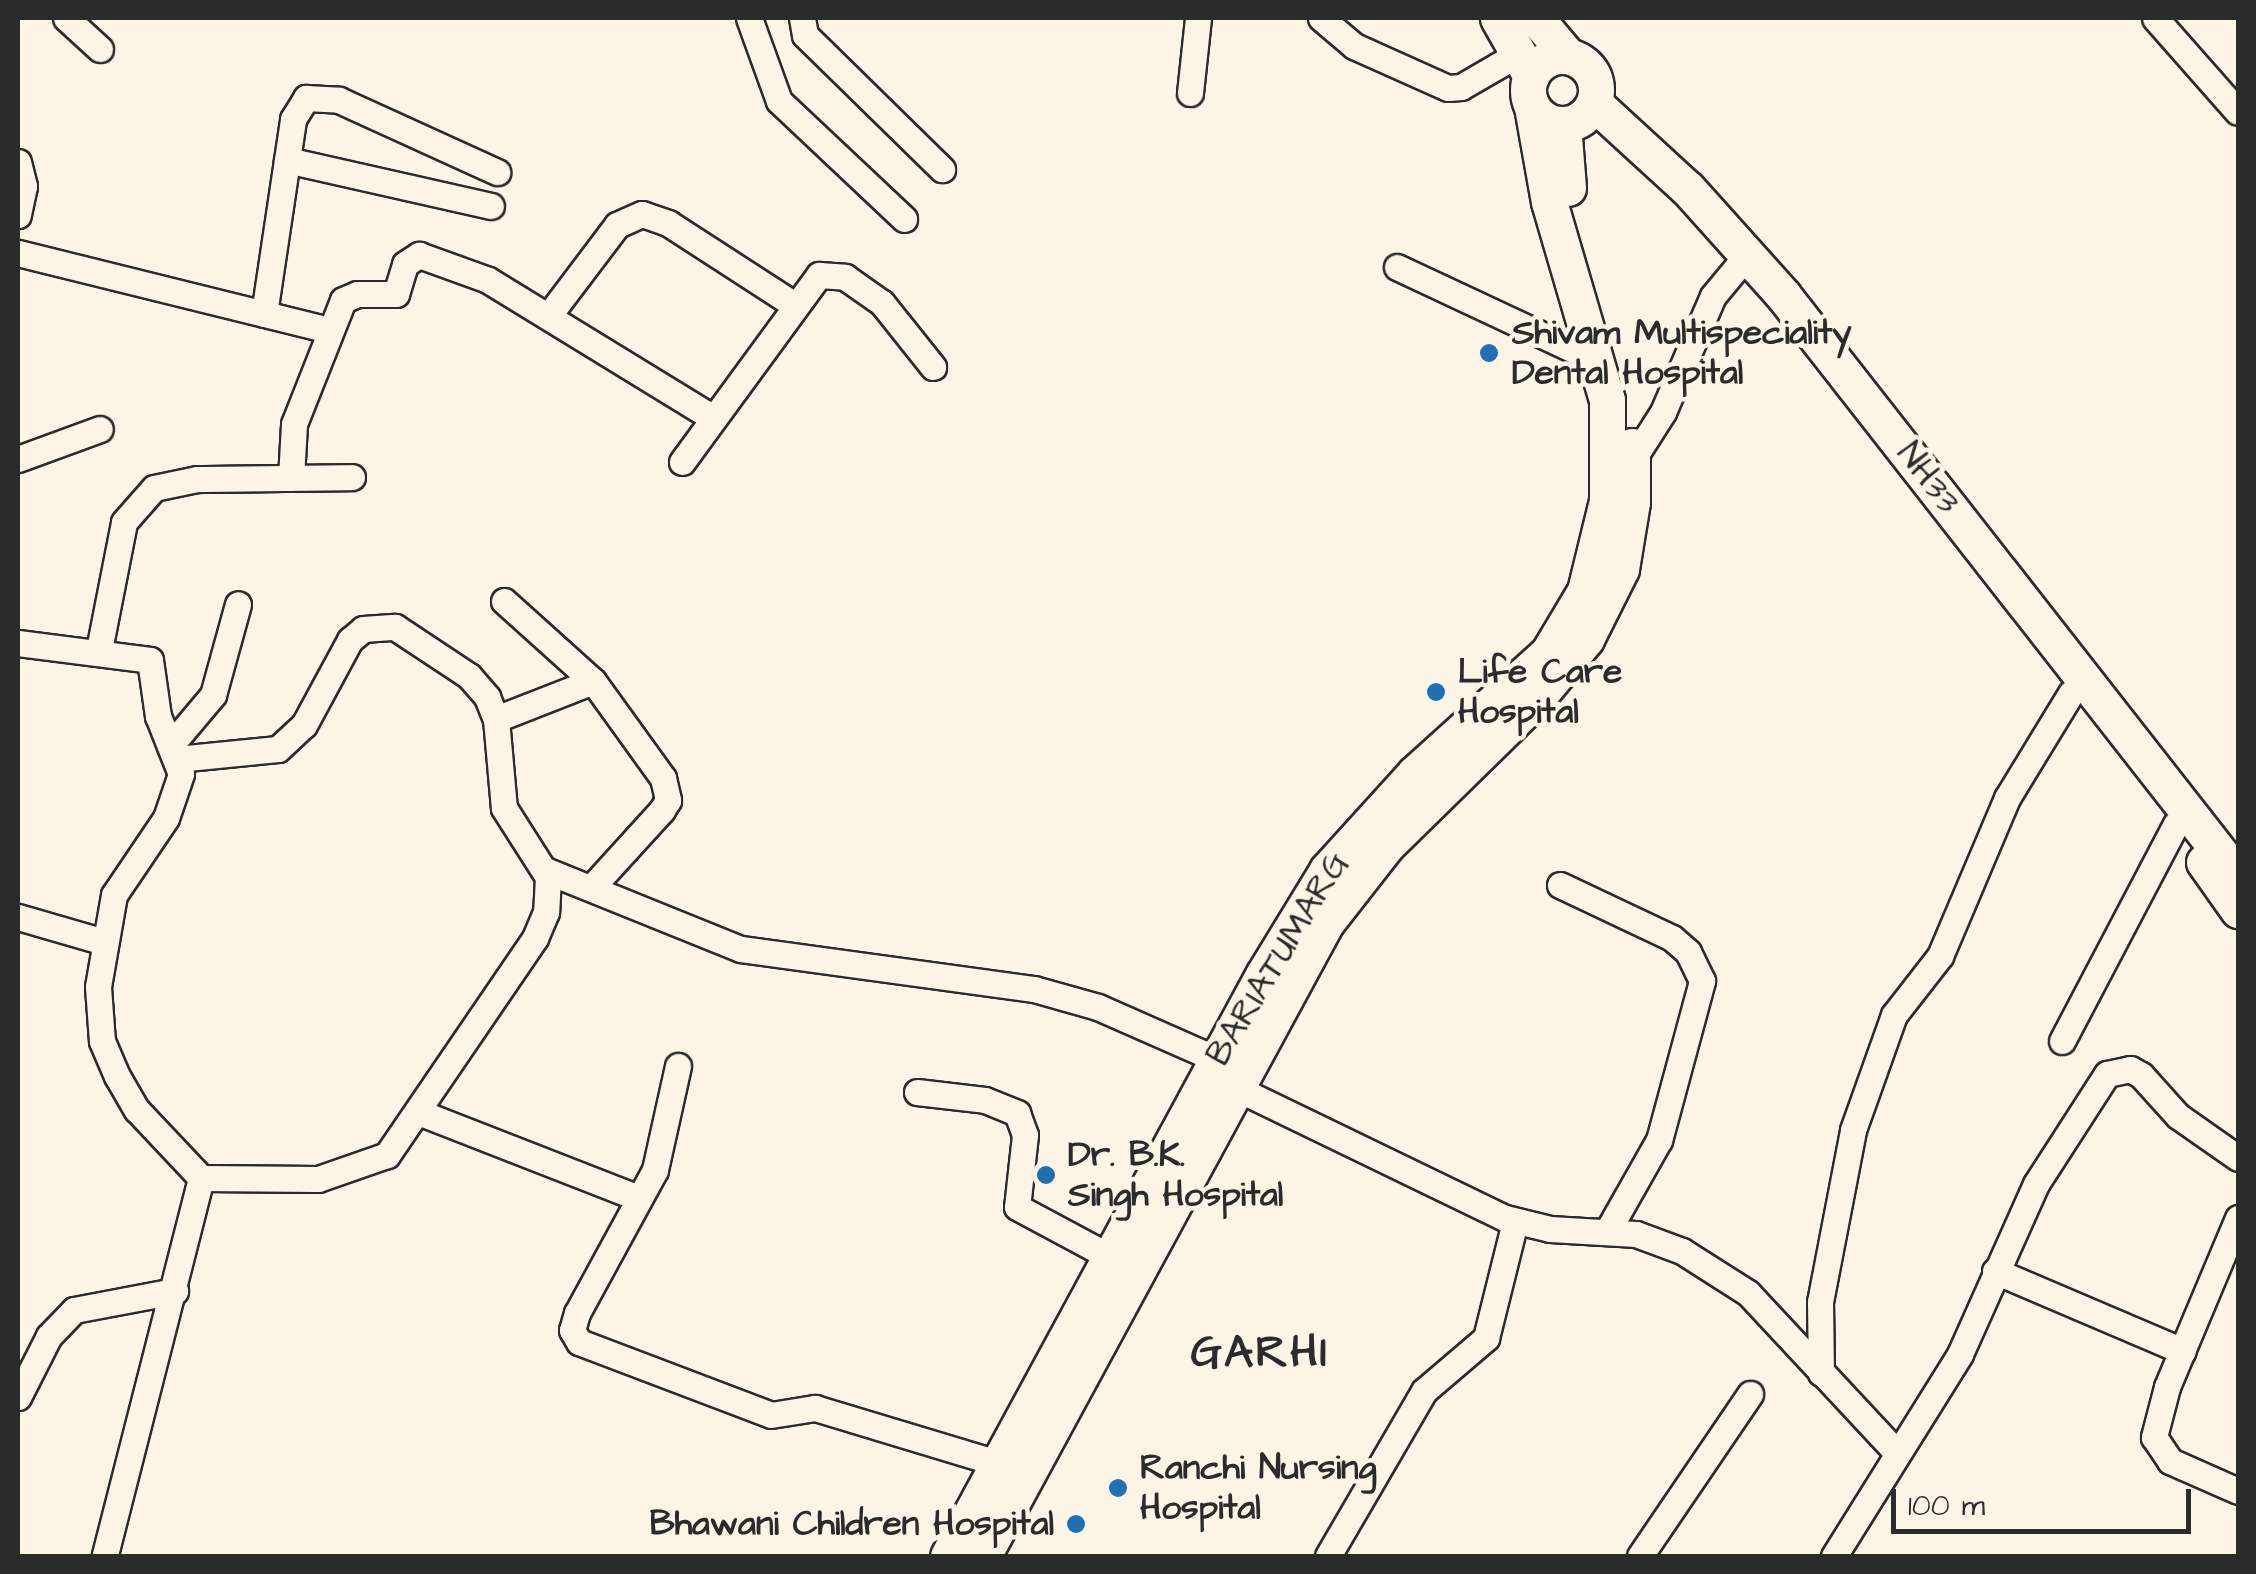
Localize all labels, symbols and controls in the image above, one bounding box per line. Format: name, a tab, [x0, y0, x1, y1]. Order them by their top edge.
place label: Shivam Multispeciality Dental Hospital	[1512, 312, 1851, 394]
marker: Shivam Multispeciality Dental Hospital	[1476, 340, 1502, 366]
street label: NH33	[1887, 434, 1969, 522]
place label: Life Care Hospital	[1458, 651, 1622, 733]
marker: Life Care Hospital	[1423, 679, 1449, 705]
street label: BARIATUMARG	[1198, 844, 1358, 1074]
place label: Dr. B.K. Singh Hospital	[1068, 1134, 1283, 1216]
marker: Dr. B.K. Singh Hospital	[1033, 1162, 1059, 1188]
district label: GARHI	[1191, 1327, 1329, 1381]
place label: Ranchi Nursing Hospital	[1140, 1447, 1376, 1529]
scale bar	[1896, 1469, 2196, 1531]
marker: Ranchi Nursing Hospital	[1105, 1475, 1131, 1501]
text: 100 m	[1908, 1485, 1985, 1527]
place label: Bhawani Children Hospital	[650, 1503, 1054, 1545]
marker: Bhawani Children Hospital	[1063, 1511, 1089, 1537]

